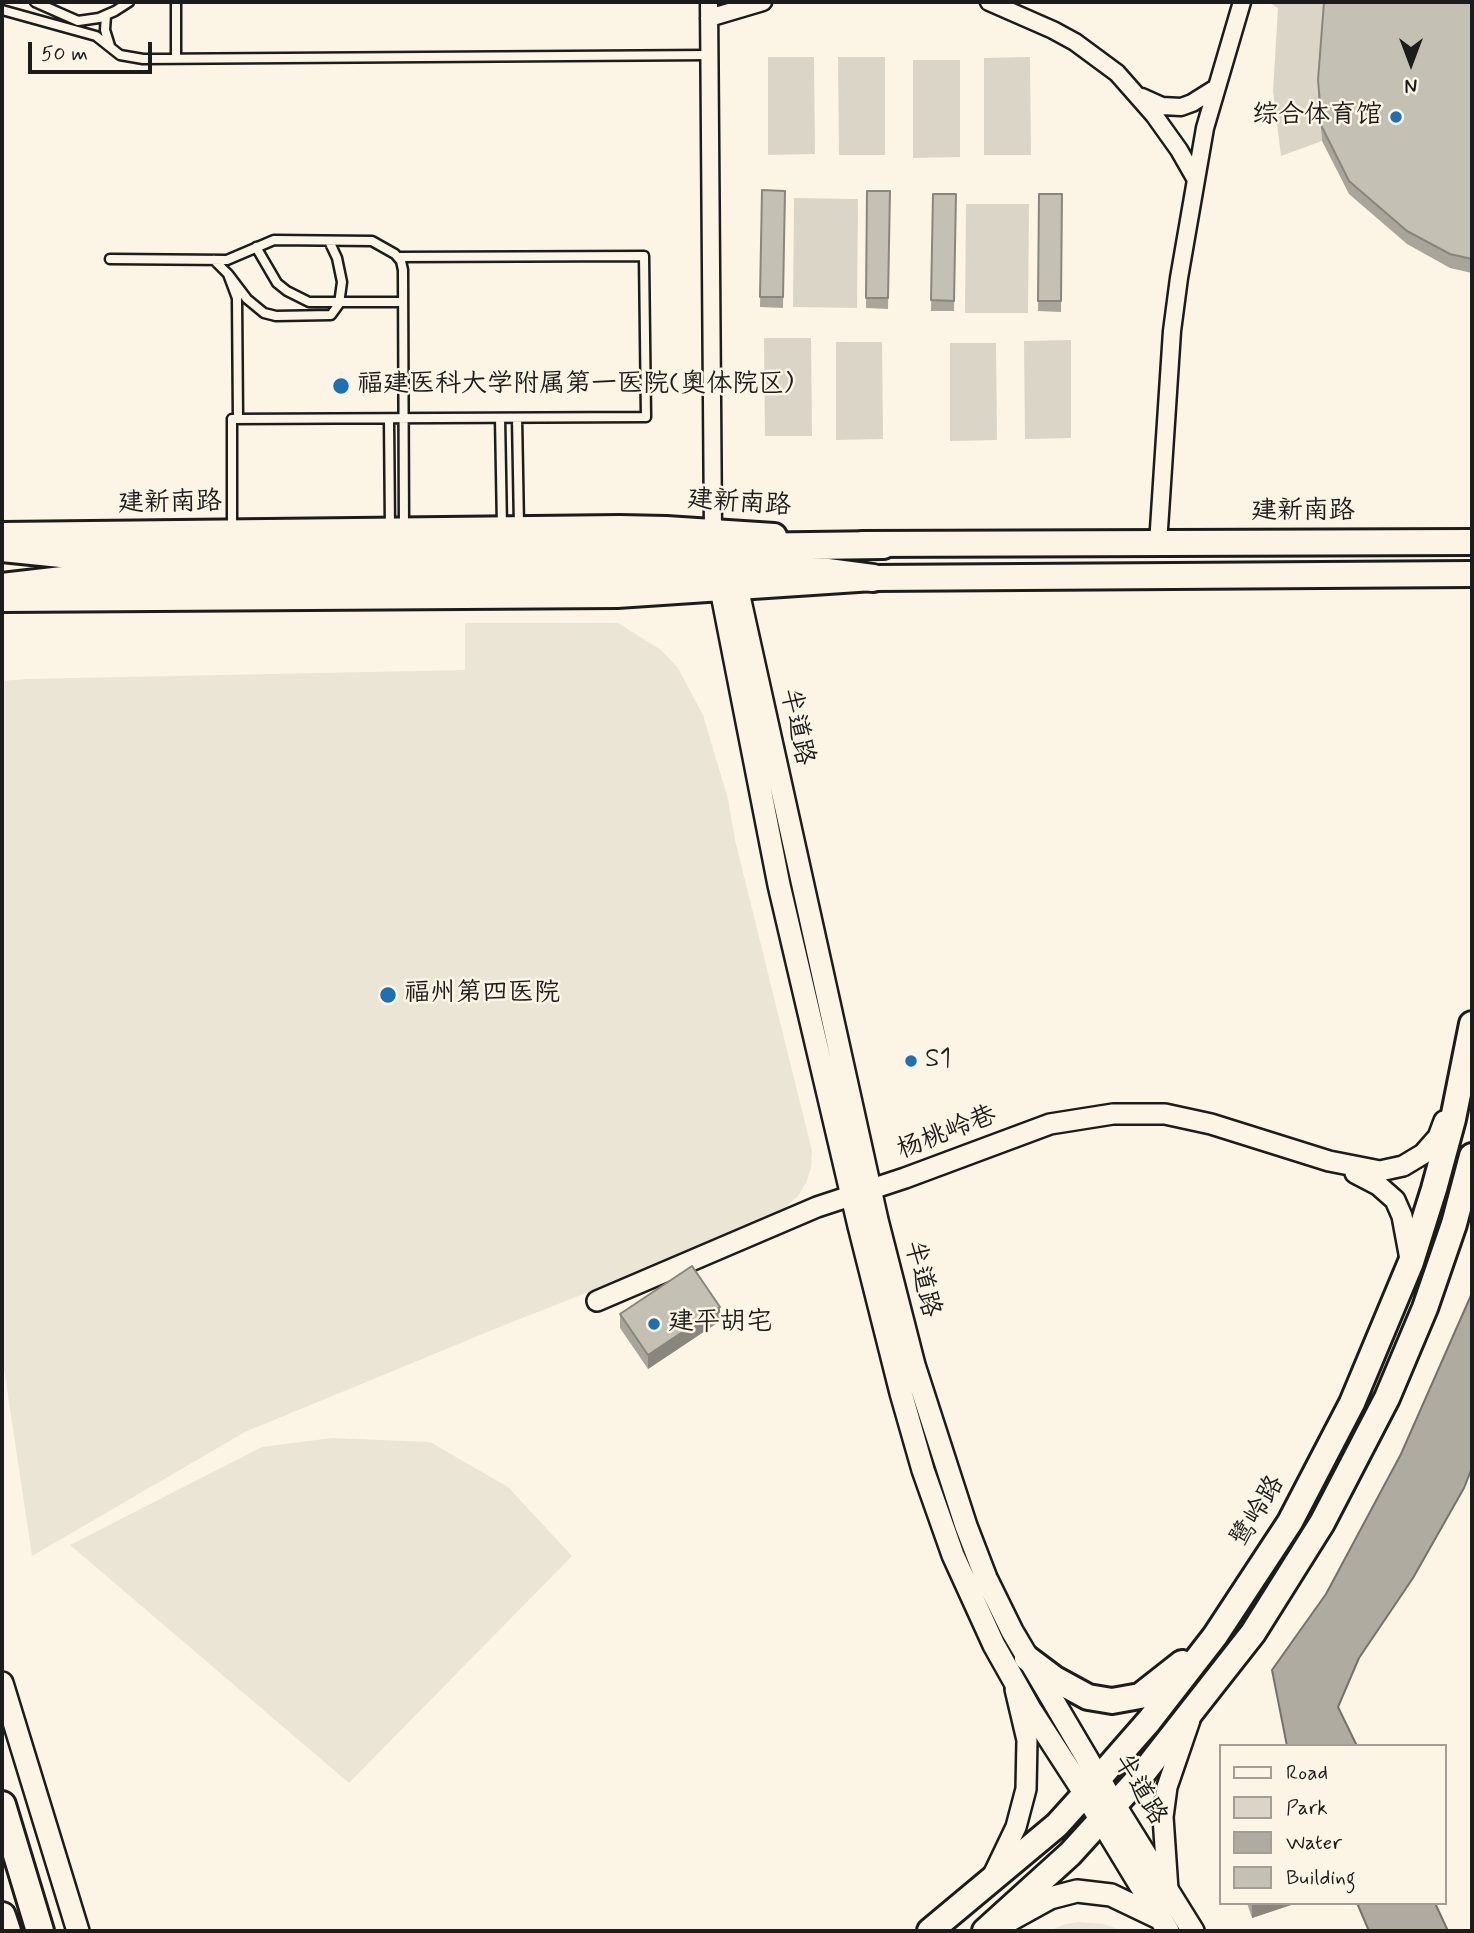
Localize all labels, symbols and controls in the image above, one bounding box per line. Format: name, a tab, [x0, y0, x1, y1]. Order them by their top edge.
scale bar	[32, 28, 156, 72]
north arrow	[1376, 28, 1446, 98]
text: 50 m	[41, 40, 88, 68]
text: N	[1405, 72, 1417, 97]
place label: 综合体育馆	[1252, 101, 1382, 133]
marker: 综合体育馆	[1388, 109, 1404, 125]
place label: 福建医科大学附属第一医院(奥体院区)	[357, 370, 793, 402]
marker: 福建医科大学附属第一医院(奥体院区)	[331, 376, 351, 396]
street label: 建新南路	[686, 485, 792, 523]
street label: 建新南路	[118, 487, 222, 521]
street label: 建新南路	[1251, 497, 1355, 529]
street label: 半道路	[773, 686, 819, 768]
place label: 福州第四医院	[404, 979, 560, 1011]
marker: 福州第四医院	[378, 985, 398, 1005]
place label: S1	[925, 1045, 951, 1077]
marker: S1	[903, 1053, 919, 1069]
street label: 杨桃岭巷	[893, 1101, 1001, 1167]
street label: 半道路	[896, 1237, 946, 1321]
place label: 建平胡宅	[668, 1308, 772, 1340]
marker: 建平胡宅	[646, 1316, 662, 1332]
street label: 鹭岭路	[1226, 1471, 1292, 1553]
legend	[1218, 1744, 1446, 1905]
street label: 半道路	[1106, 1749, 1172, 1831]
text: Road	[1286, 1759, 1328, 1787]
text: Park	[1286, 1794, 1328, 1822]
text: Water	[1286, 1829, 1342, 1857]
text: Building	[1286, 1864, 1356, 1892]

